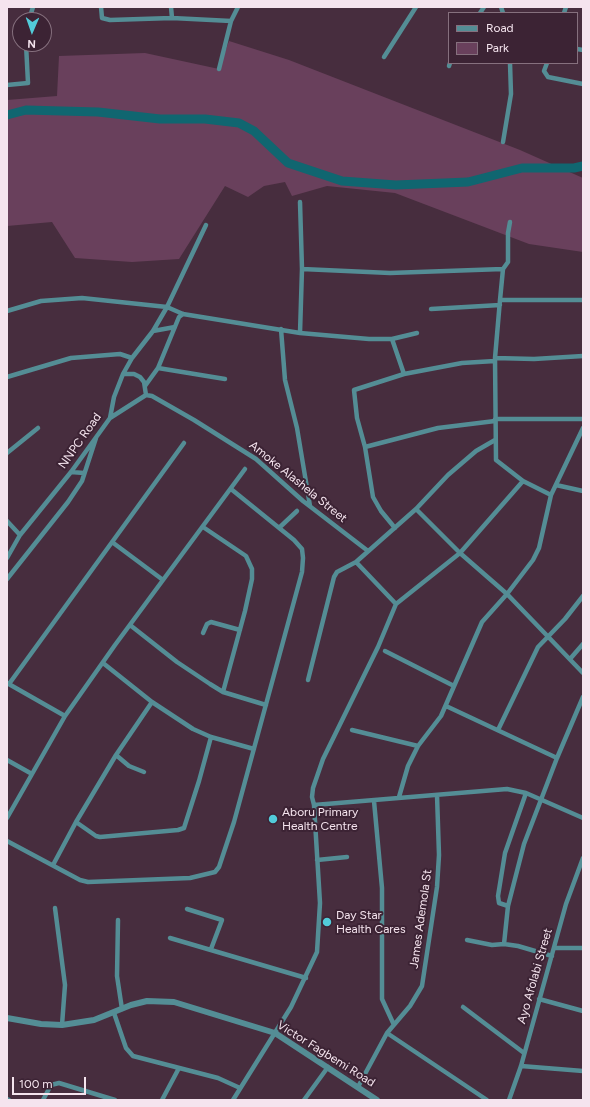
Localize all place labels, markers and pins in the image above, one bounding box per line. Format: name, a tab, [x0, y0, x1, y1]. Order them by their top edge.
place label: Aboru Primary Health Centre	[282, 805, 358, 833]
marker: Aboru Primary Health Centre	[267, 813, 279, 825]
place label: Day Star Health Cares	[336, 908, 405, 936]
marker: Day Star Health Cares	[321, 916, 333, 928]

